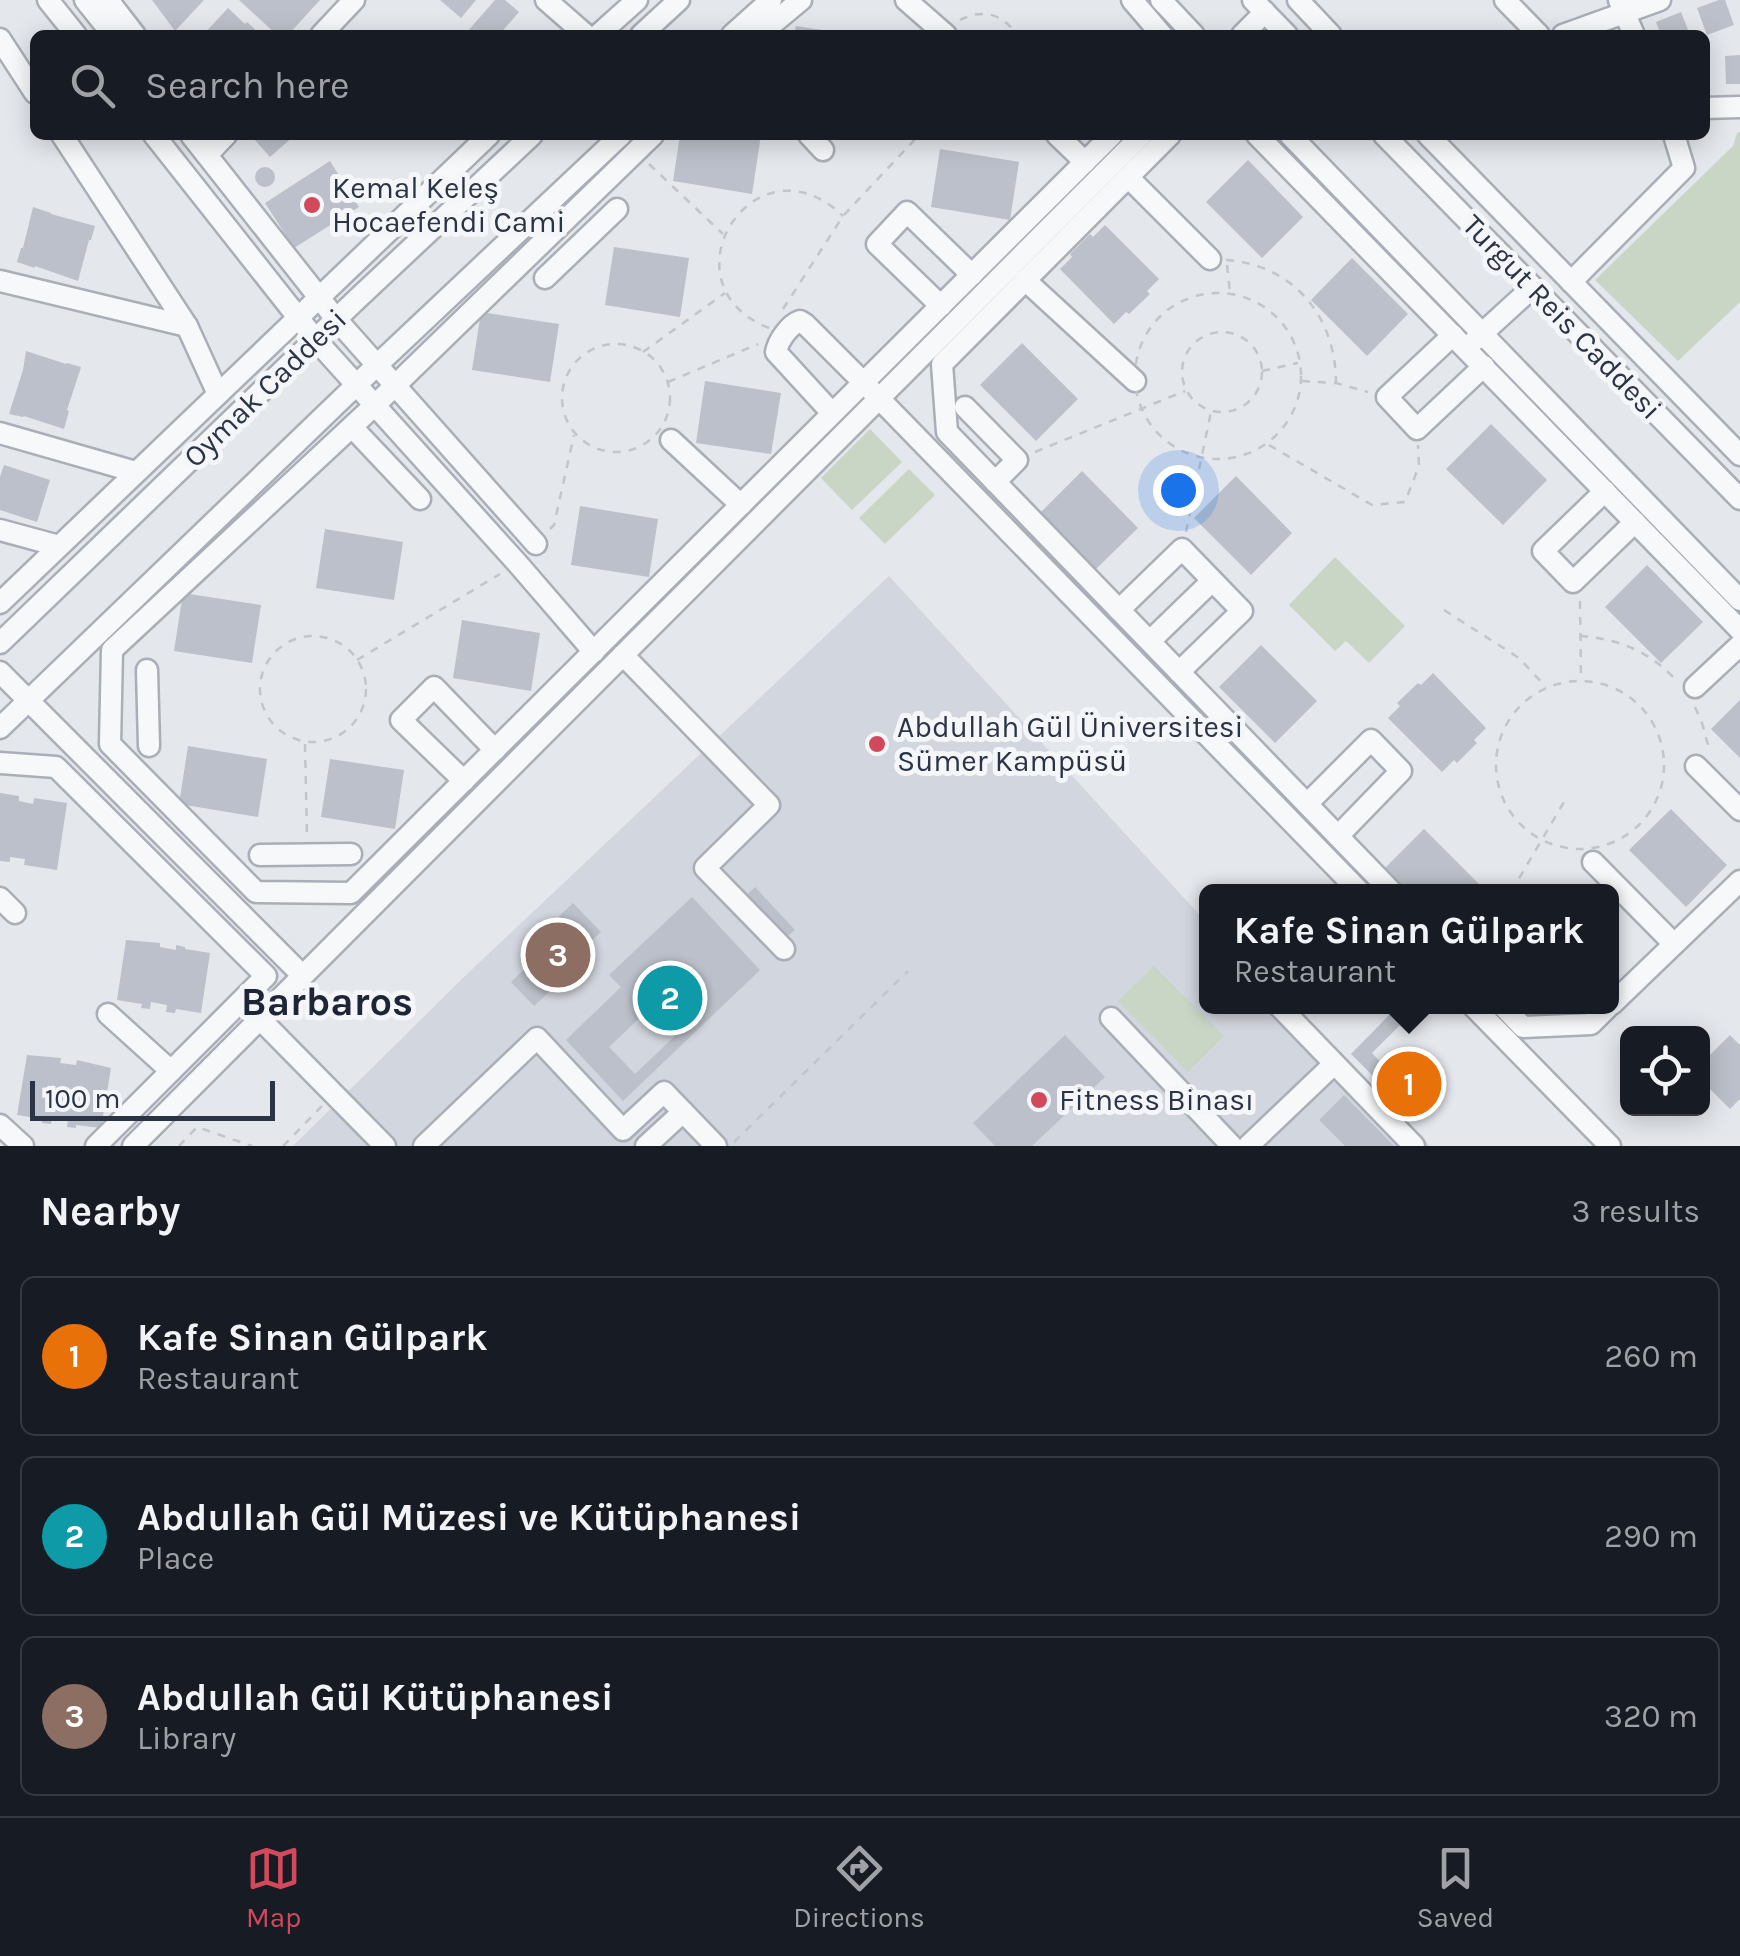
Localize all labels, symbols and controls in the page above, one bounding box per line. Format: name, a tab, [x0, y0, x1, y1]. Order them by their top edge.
search box	[30, 30, 1710, 140]
icon: search	[65, 58, 120, 113]
text: Search here	[145, 63, 349, 108]
place label: Kemal Keleş Hocaefendi Cami	[332, 170, 565, 240]
marker: Kemal Keleş Hocaefendi Cami	[301, 194, 323, 216]
street label: Turgut Reis Caddesi	[1455, 207, 1669, 427]
street label: Oymak Caddesi	[176, 301, 354, 475]
your location	[1153, 465, 1204, 516]
place label: Abdullah Gül Üniversitesi Sümer Kampüsü	[897, 709, 1244, 779]
marker: Abdullah Gül Üniversitesi Sümer Kampüsü	[866, 733, 888, 755]
popup	[1199, 884, 1619, 1014]
text: Kafe Sinan Gülpark	[1234, 908, 1584, 953]
pin: 3	[526, 918, 590, 992]
text: Restaurant	[1234, 953, 1396, 990]
pin: 2	[638, 960, 702, 1036]
district label: Barbaros	[241, 978, 413, 1025]
map controls	[1620, 1026, 1710, 1116]
button: locate	[1620, 1026, 1710, 1116]
pin: 1	[1376, 1046, 1442, 1122]
scale bar	[30, 1076, 275, 1120]
text: 100 m	[45, 1082, 120, 1115]
place label: Fitness Binası	[1059, 1082, 1254, 1118]
marker: Fitness Binası	[1028, 1089, 1050, 1111]
text: Nearby	[40, 1186, 180, 1236]
text: 3 results	[1572, 1193, 1700, 1230]
text: Kafe Sinan Gülpark	[137, 1315, 488, 1360]
text: 1	[69, 1338, 80, 1375]
text: 260 m	[1605, 1338, 1698, 1375]
text: Restaurant	[137, 1360, 299, 1397]
text: Abdullah Gül Müzesi ve Kütüphanesi	[137, 1495, 801, 1540]
text: 2	[65, 1518, 84, 1555]
text: 290 m	[1604, 1518, 1698, 1555]
text: Place	[137, 1540, 214, 1577]
text: Abdullah Gül Kütüphanesi	[137, 1675, 614, 1720]
text: 3	[65, 1698, 84, 1735]
text: 320 m	[1604, 1698, 1698, 1735]
text: Library	[137, 1720, 236, 1757]
tab: Map	[246, 1841, 301, 1934]
tab: Directions	[793, 1841, 925, 1934]
tab: Saved	[1417, 1841, 1494, 1934]

